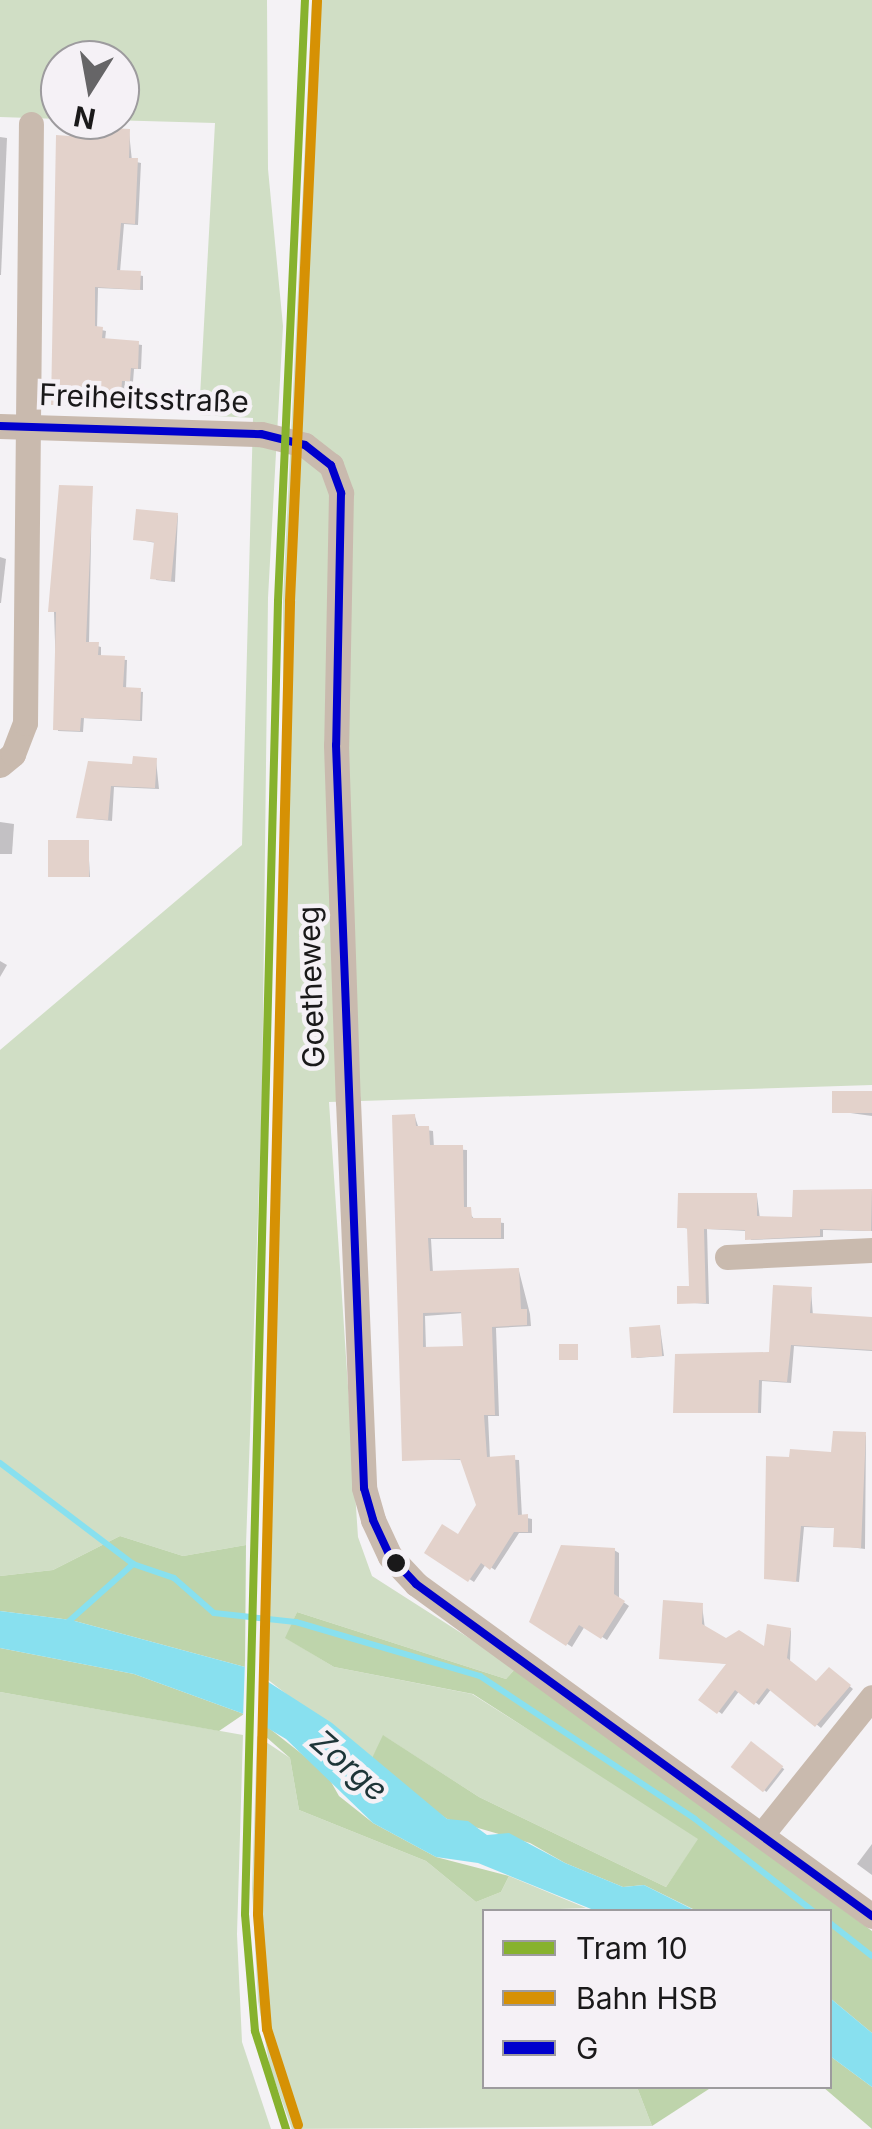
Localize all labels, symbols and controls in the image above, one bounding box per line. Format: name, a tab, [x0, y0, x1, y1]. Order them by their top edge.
north arrow	[40, 40, 140, 140]
text: N	[71, 99, 98, 136]
street label: Freiheitsstraße	[38, 376, 250, 420]
street label: Goetheweg	[290, 905, 332, 1069]
unlabelled marker	[386, 1553, 406, 1573]
water label: Zorge	[303, 1722, 395, 1810]
legend	[482, 1909, 832, 2089]
text: Tram 10	[576, 1930, 688, 1966]
text: Bahn HSB	[576, 1980, 718, 2016]
text: G	[576, 2030, 598, 2066]

